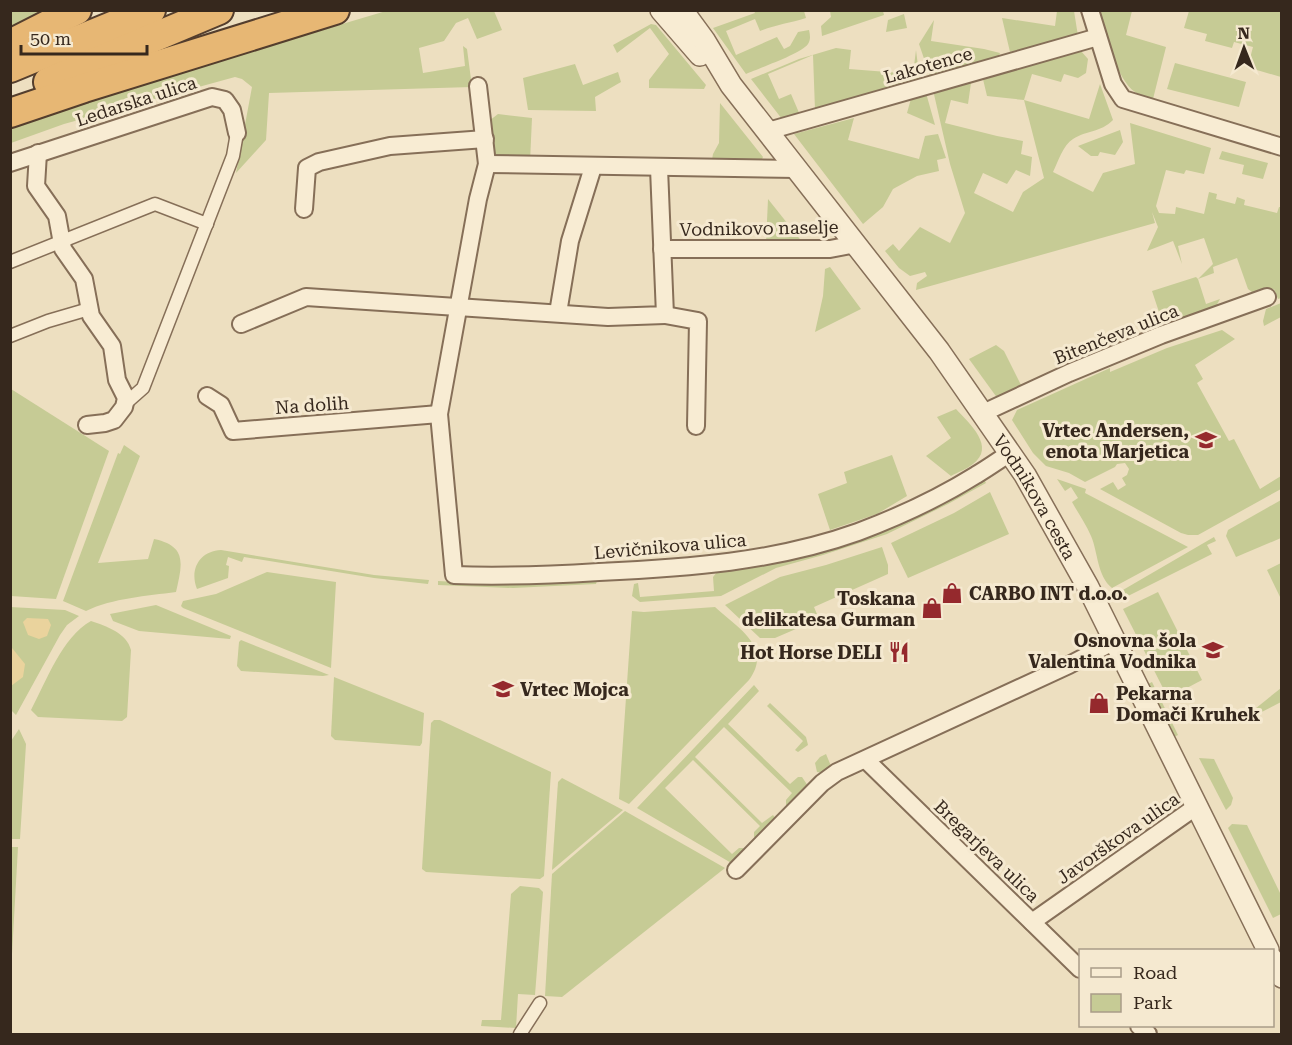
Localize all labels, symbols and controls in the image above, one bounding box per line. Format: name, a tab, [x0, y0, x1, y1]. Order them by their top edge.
scale bar	[21, 18, 147, 56]
north arrow	[1214, 18, 1274, 78]
text: N	[1237, 24, 1250, 43]
text: 50 m	[30, 28, 71, 49]
street label: Lakotence	[881, 42, 975, 88]
street label: Ledarska ulica	[73, 71, 199, 130]
street label: Vodnikovo naselje	[679, 216, 839, 240]
street label: Bitenčeva ulica	[1051, 299, 1181, 369]
street label: Na dolih	[274, 392, 350, 418]
place label: Vrtec Andersen, enota Marjetica	[1042, 420, 1189, 462]
school or university icon: Vrtec Andersen, enota Marjetica	[1194, 428, 1218, 452]
street label: Vodnikova cesta	[989, 430, 1081, 563]
street label: Levičnikova ulica	[593, 529, 747, 563]
shop icon: CARBO INT d.o.o.	[940, 581, 964, 605]
place label: CARBO INT d.o.o.	[969, 583, 1128, 604]
place label: Toskana delikatesa Gurman	[742, 588, 915, 630]
shop icon: Toskana delikatesa Gurman	[920, 596, 944, 620]
place label: Osnovna šola Valentina Vodnika	[1028, 630, 1196, 672]
school or university icon: Osnovna šola Valentina Vodnika	[1201, 638, 1225, 662]
restaurant icon: Hot Horse DELI	[887, 640, 911, 664]
place label: Hot Horse DELI	[740, 642, 882, 663]
school or university icon: Vrtec Mojca	[491, 677, 515, 701]
place label: Vrtec Mojca	[520, 679, 629, 700]
place label: Pekarna Domači Kruhek	[1116, 683, 1261, 725]
shop icon: Pekarna Domači Kruhek	[1087, 691, 1111, 715]
street label: Javorškova ulica	[1053, 788, 1183, 888]
street label: Bregarjeva ulica	[930, 795, 1044, 907]
legend	[1079, 949, 1274, 1027]
text: Road	[1133, 962, 1178, 983]
text: Park	[1133, 992, 1173, 1013]

